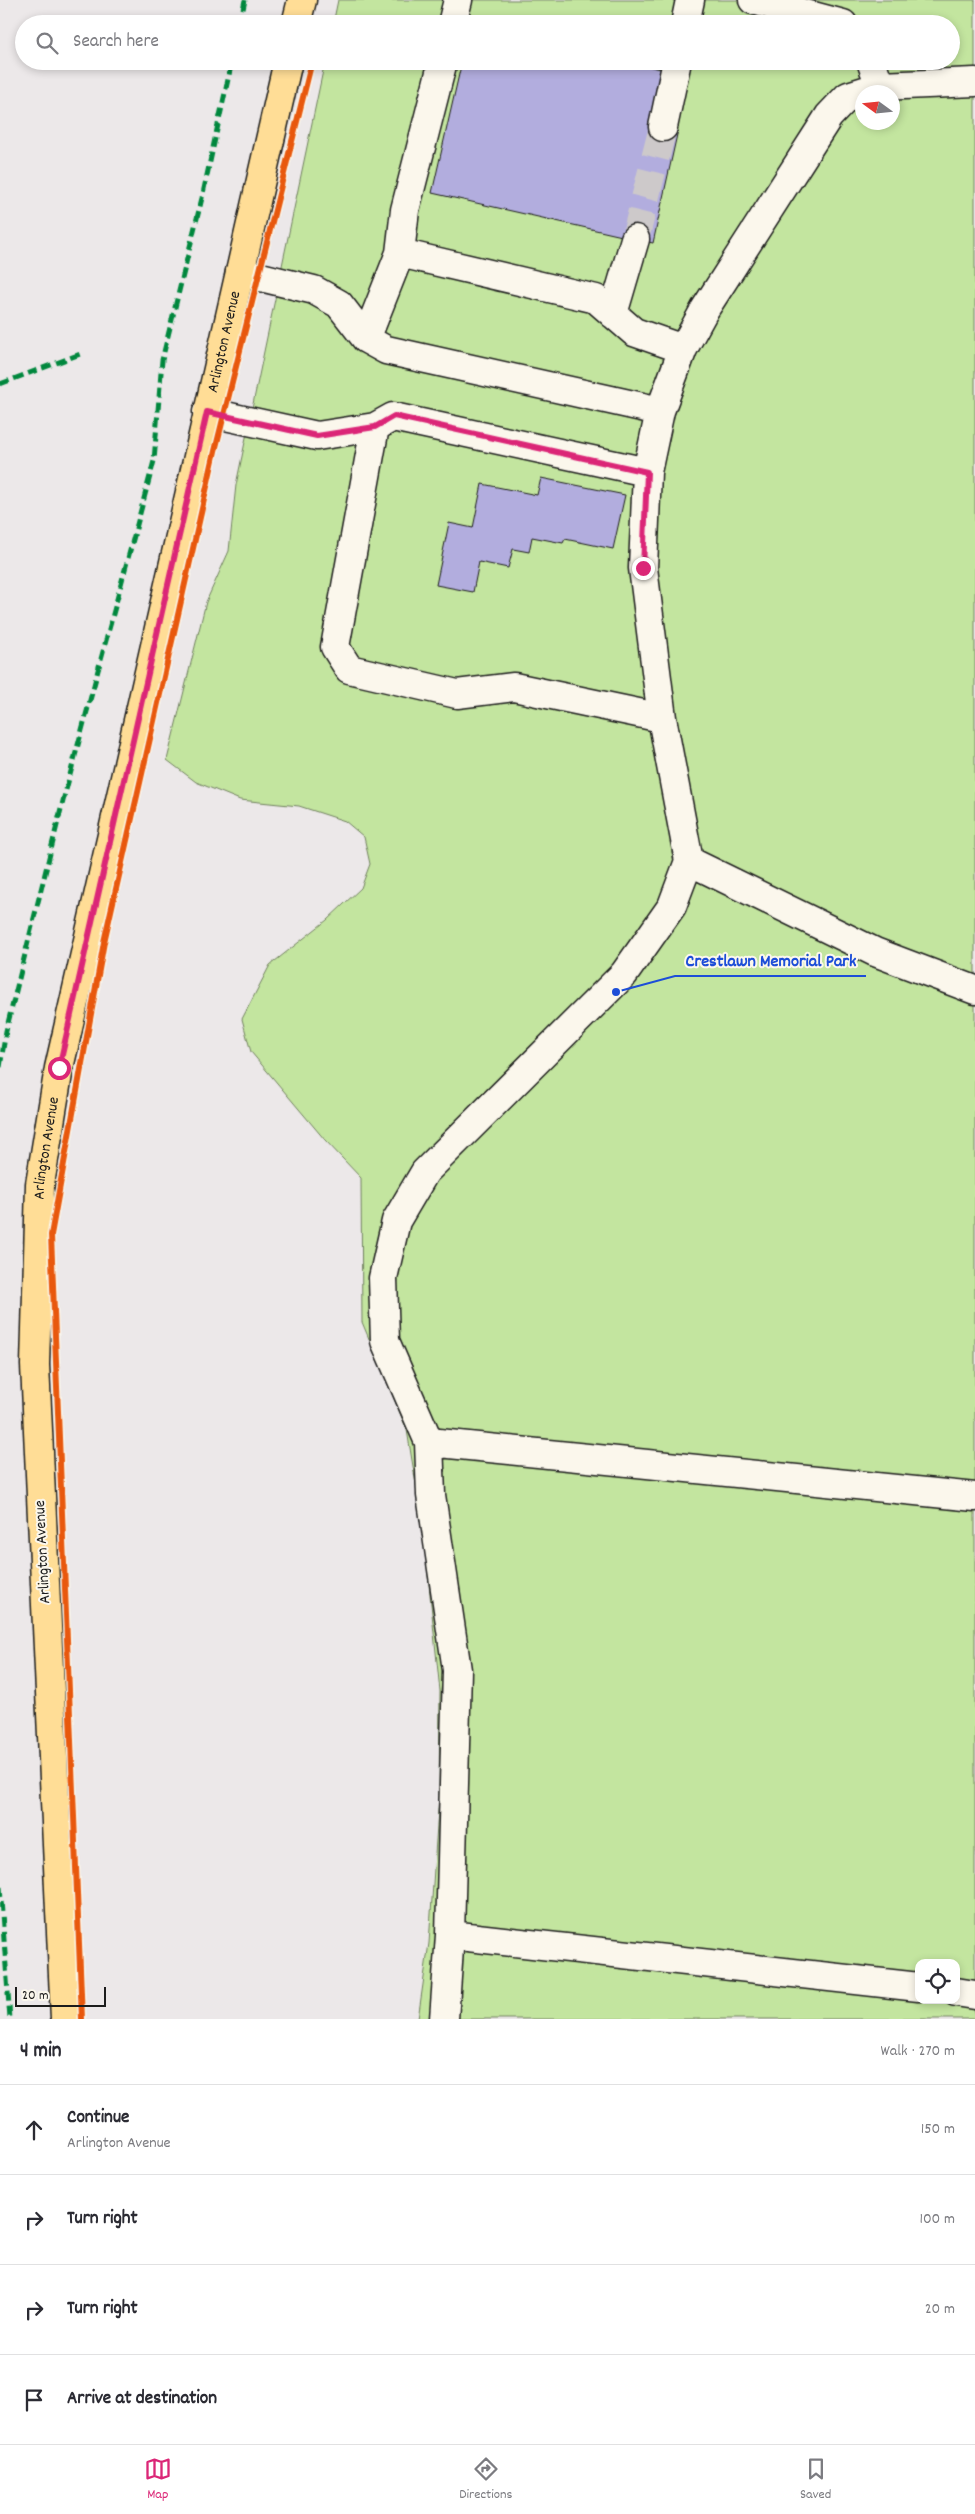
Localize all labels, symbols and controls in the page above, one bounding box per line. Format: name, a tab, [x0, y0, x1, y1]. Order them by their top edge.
search box	[15, 15, 960, 70]
icon: search	[33, 29, 61, 57]
text: Search here	[73, 29, 159, 56]
north arrow	[855, 85, 900, 130]
street label: Arlington Avenue	[201, 289, 247, 395]
route end	[632, 557, 655, 580]
callout: Crestlawn Memorial Park	[675, 943, 866, 976]
text: Crestlawn Memorial Park	[686, 950, 857, 975]
route start	[48, 1057, 71, 1080]
street label: Arlington Avenue	[28, 1095, 66, 1200]
street label: Arlington Avenue	[29, 1500, 57, 1604]
map controls	[915, 1959, 960, 2004]
button: locate	[915, 1959, 960, 2004]
scale bar	[15, 1984, 106, 2007]
text: 20 m	[22, 1986, 49, 2006]
text: 4 min	[20, 2037, 62, 2067]
text: Walk · 270 m	[880, 2040, 955, 2063]
text: Continue	[67, 2105, 129, 2132]
icon: ahead	[20, 2116, 48, 2144]
text: 150 m	[921, 2118, 955, 2141]
text: Arlington Avenue	[67, 2132, 171, 2155]
icon: right	[20, 2206, 48, 2234]
text: Turn right	[67, 2206, 138, 2233]
text: 100 m	[919, 2208, 955, 2231]
icon: right	[20, 2296, 48, 2324]
text: Turn right	[67, 2296, 138, 2323]
text: 20 m	[925, 2298, 955, 2321]
icon: arrive	[20, 2386, 48, 2414]
text: Arrive at destination	[67, 2386, 217, 2413]
tab: Map	[144, 2455, 172, 2505]
tab: Directions	[459, 2455, 512, 2505]
tab: Saved	[800, 2455, 831, 2505]

